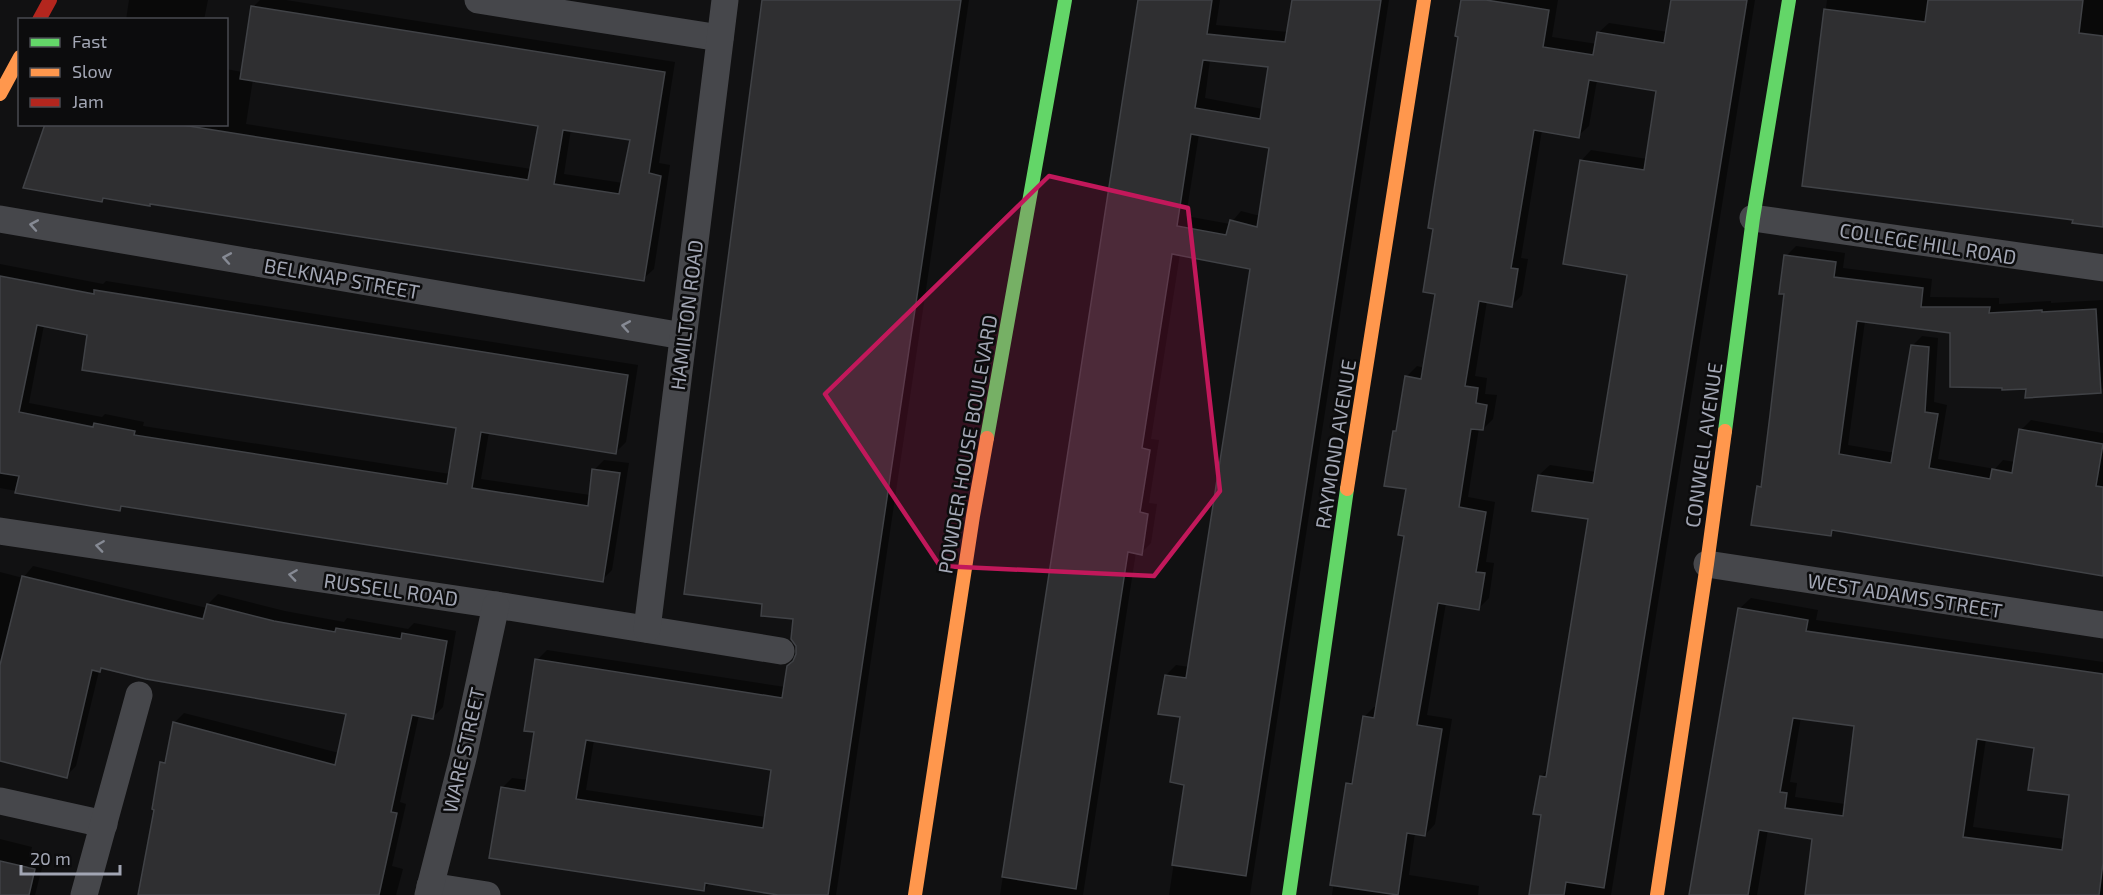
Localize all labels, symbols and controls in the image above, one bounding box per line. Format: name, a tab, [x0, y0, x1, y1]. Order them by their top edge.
legend	[18, 18, 228, 126]
text: Fast	[72, 30, 107, 52]
text: Slow	[72, 60, 113, 82]
text: Jam	[72, 90, 104, 112]
street label: COLLEGE HILL ROAD	[1838, 217, 2018, 269]
one-way arrow	[30, 220, 39, 232]
street label: HAMILTON ROAD	[665, 238, 707, 392]
one-way arrow	[222, 252, 232, 265]
street label: BELKNAP STREET	[262, 253, 422, 304]
street label: POWDER HOUSE BOULEVARD	[932, 313, 1002, 575]
one-way arrow	[621, 320, 631, 333]
street label: RAYMOND AVENUE	[1310, 358, 1360, 530]
street label: CONWELL AVENUE	[1680, 361, 1726, 529]
one-way arrow	[95, 540, 104, 552]
street label: RUSSELL ROAD	[322, 568, 460, 610]
street label: WEST ADAMS STREET	[1806, 568, 2005, 622]
one-way arrow	[288, 569, 297, 581]
street label: WARE STREET	[437, 684, 489, 815]
scale bar	[21, 838, 120, 876]
text: 20 m	[30, 847, 71, 869]

